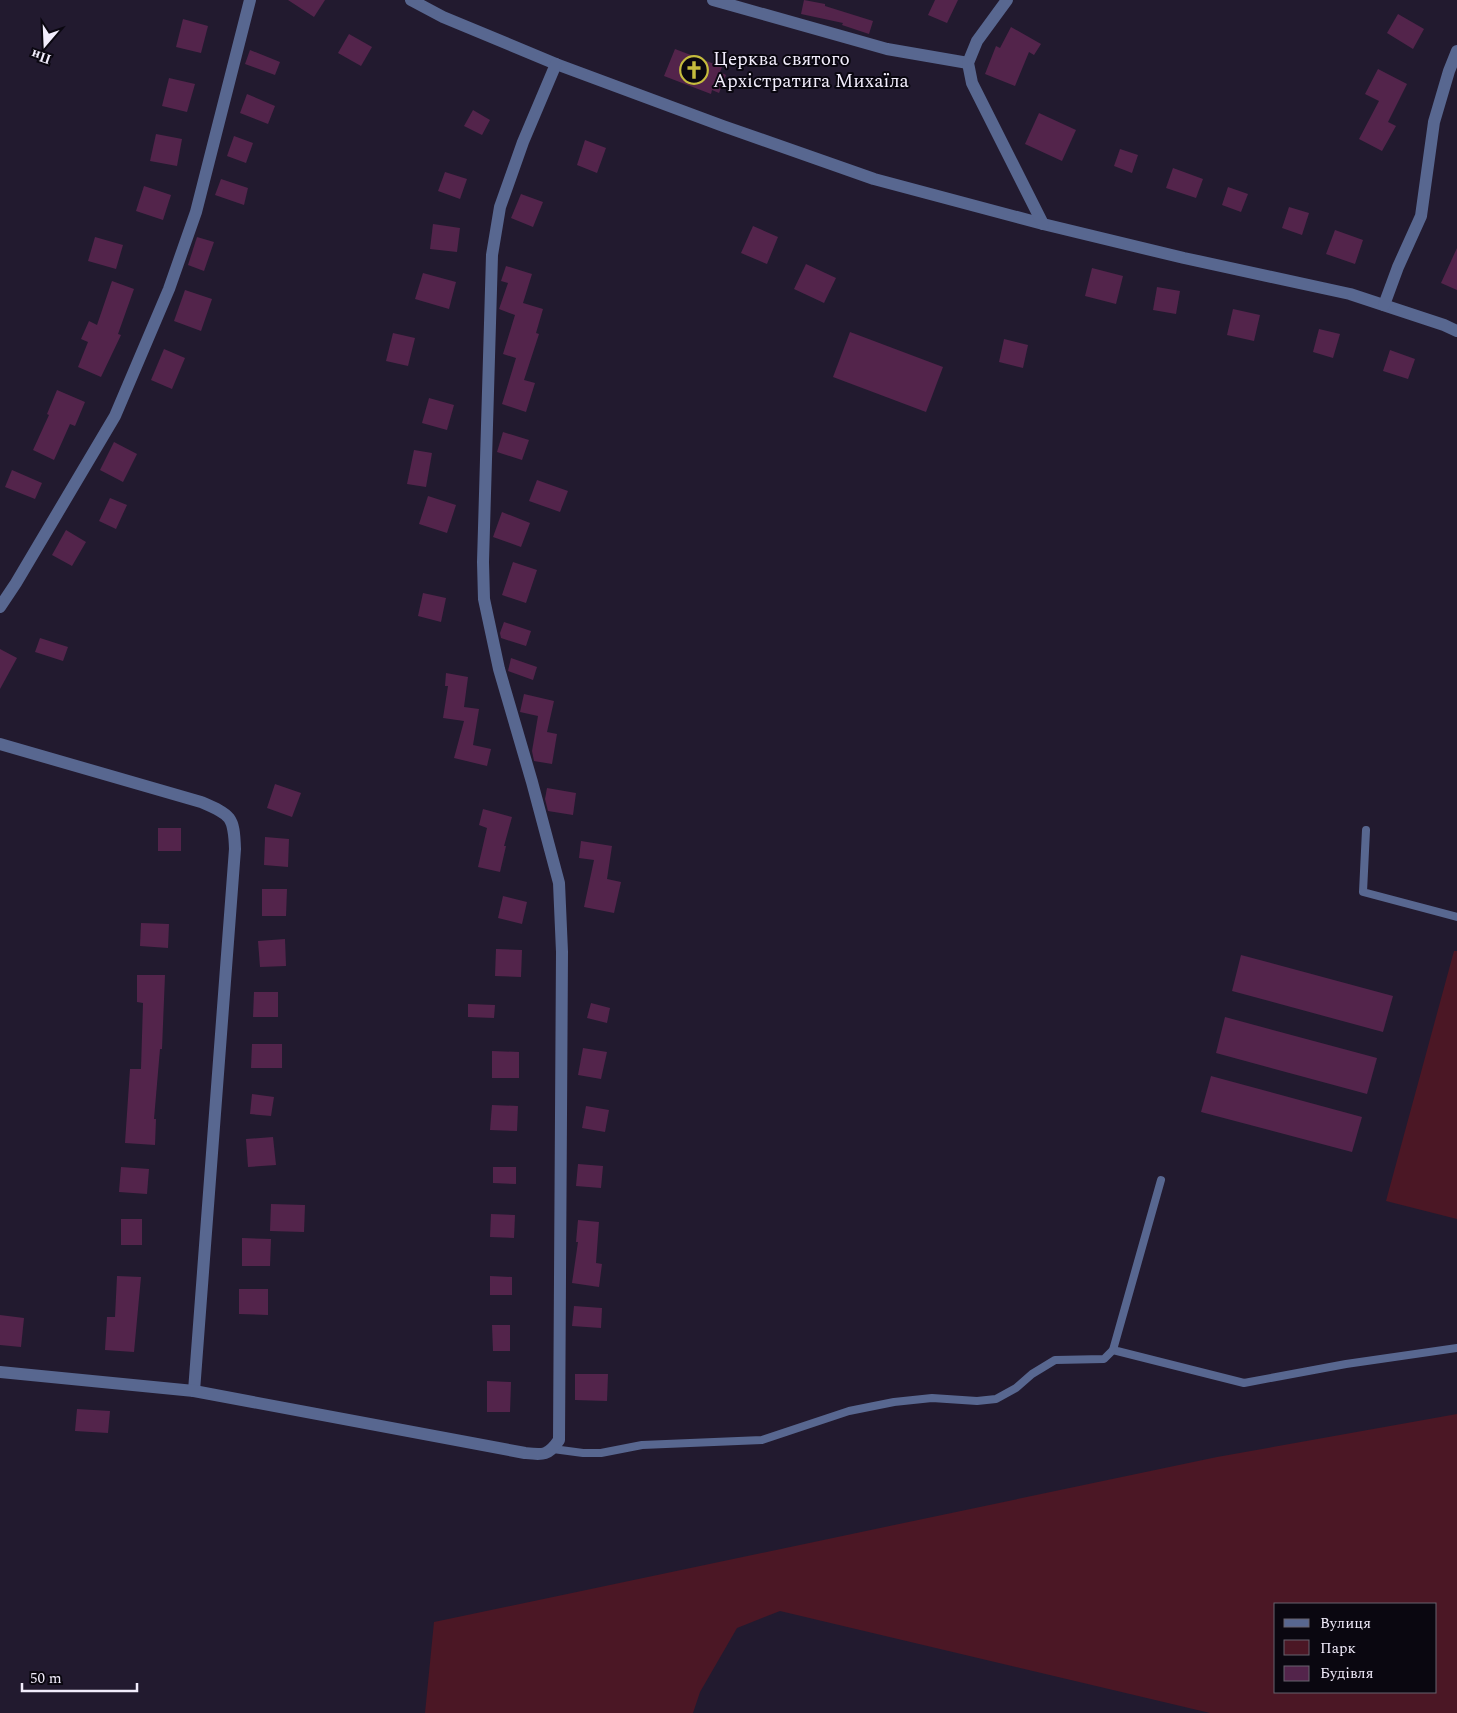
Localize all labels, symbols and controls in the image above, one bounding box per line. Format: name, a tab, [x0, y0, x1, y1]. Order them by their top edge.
north arrow	[20, 20, 70, 70]
text: Пн	[28, 44, 54, 70]
place label: Церква святого Архістратига Михаїла	[713, 45, 910, 96]
church icon: Церква святого Архістратига Михаїла	[679, 55, 709, 85]
legend	[1274, 1603, 1437, 1693]
text: Вулиця	[1320, 1612, 1371, 1635]
text: Парк	[1320, 1637, 1356, 1660]
scale bar	[22, 1660, 138, 1692]
text: Будівля	[1320, 1662, 1374, 1685]
text: 50 m	[30, 1667, 62, 1690]

